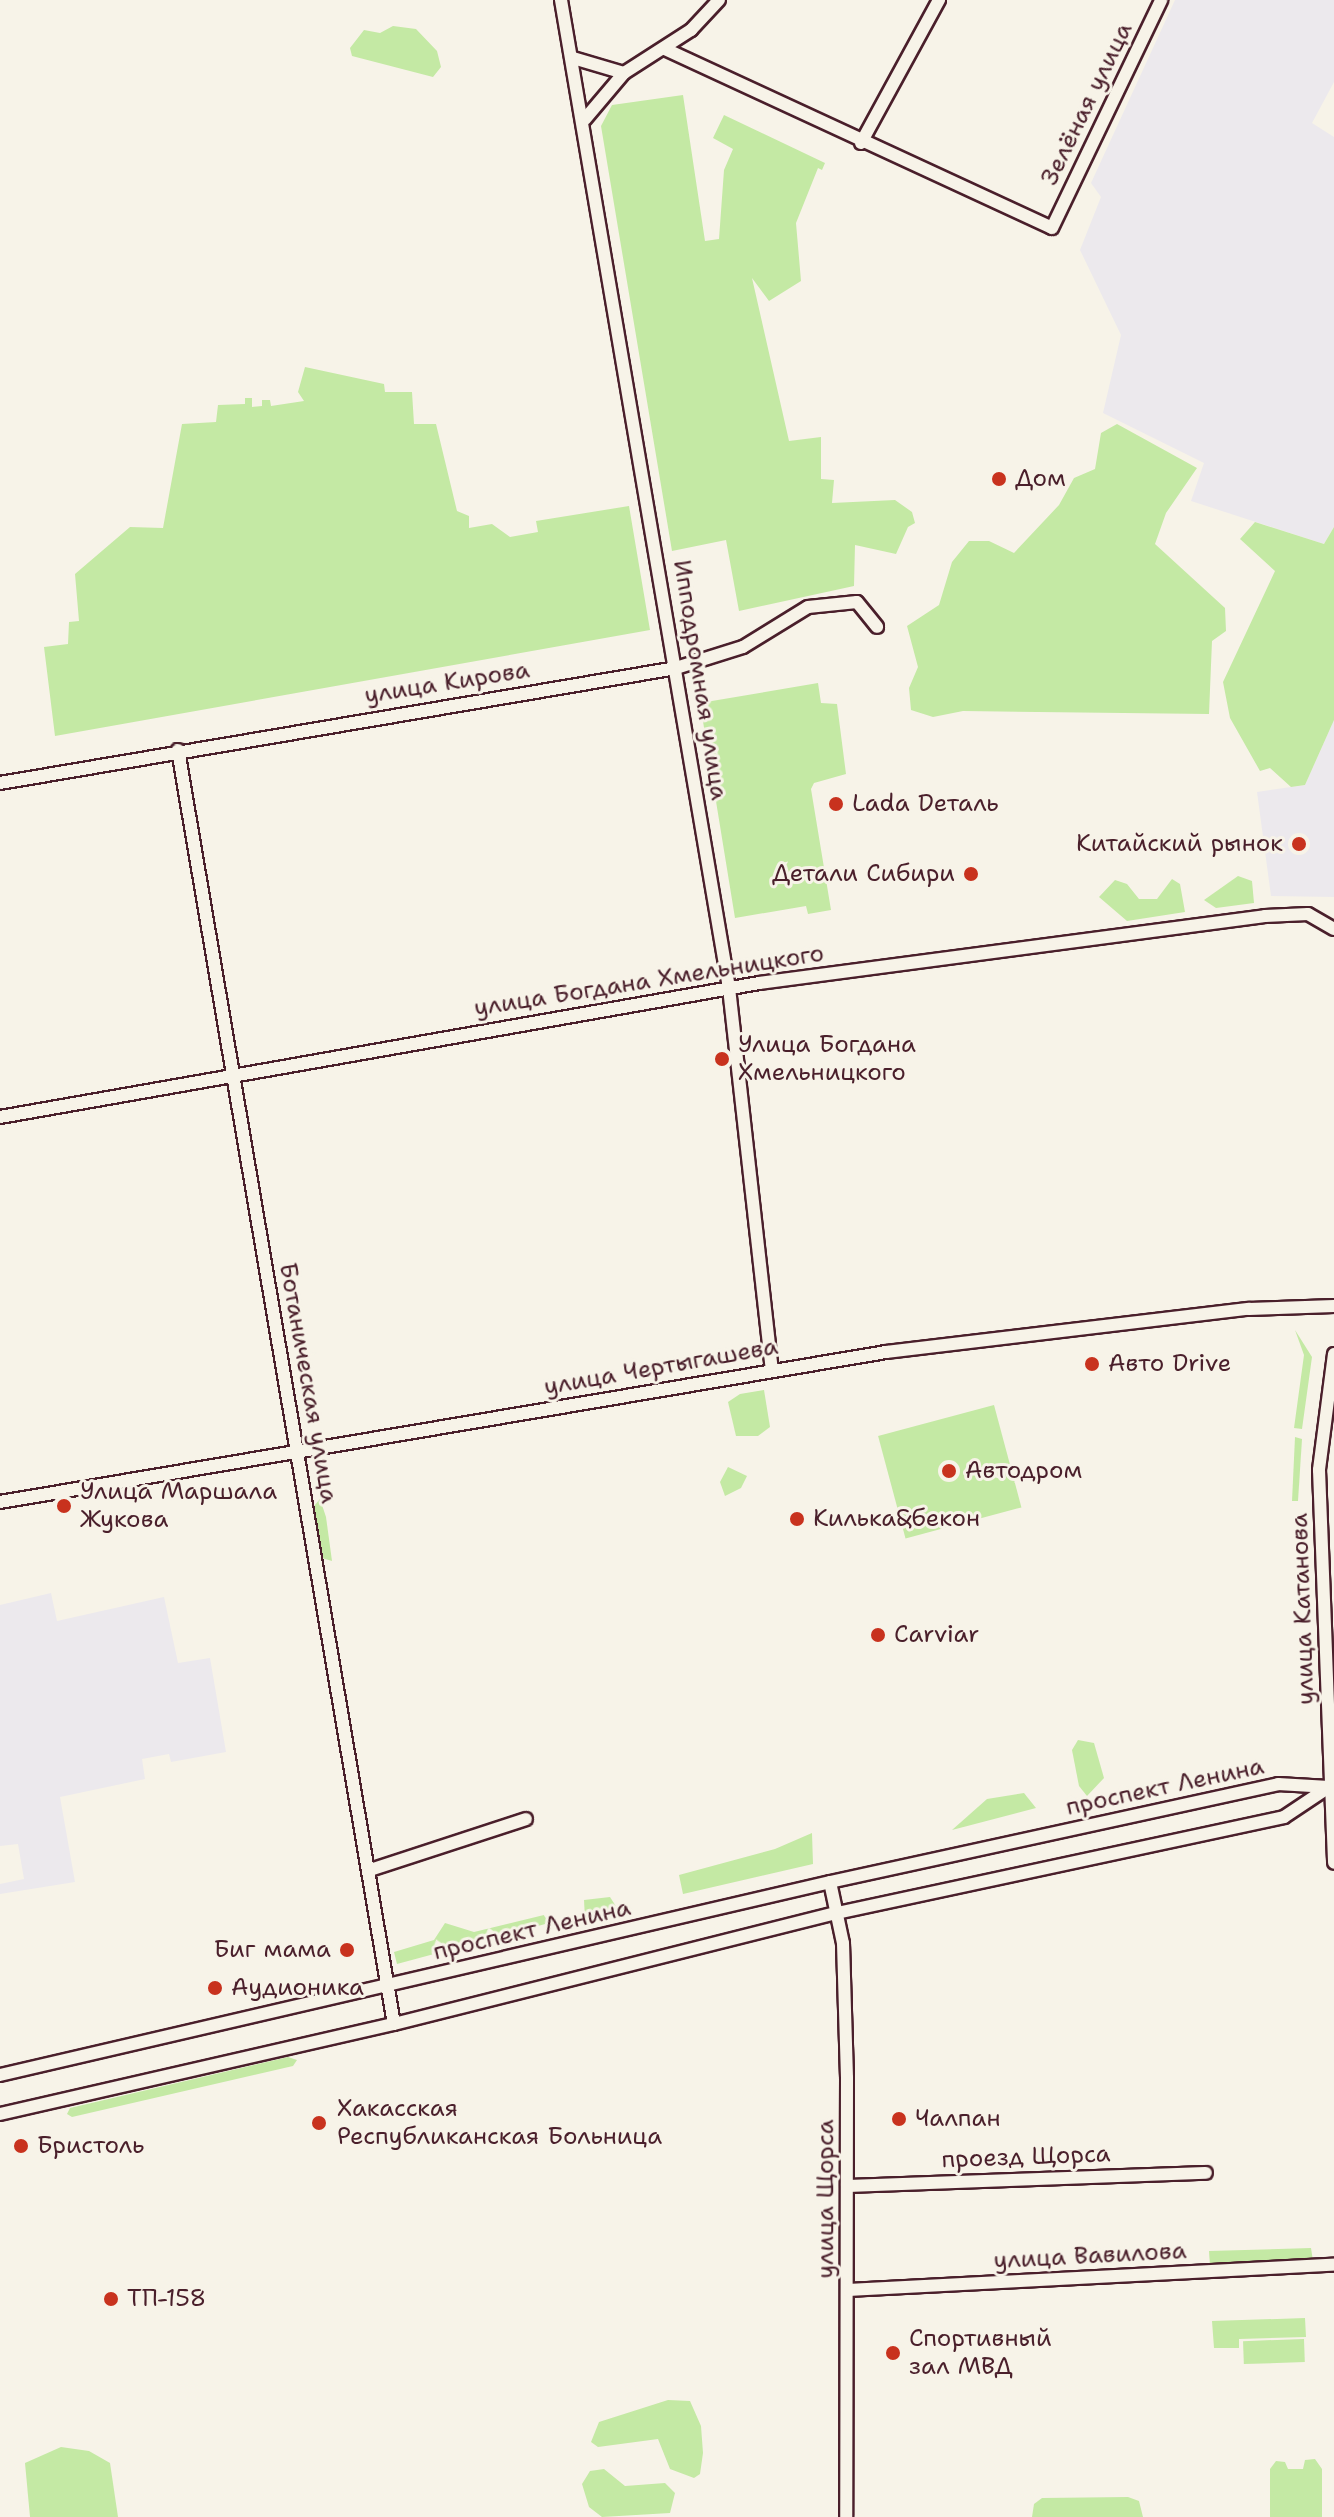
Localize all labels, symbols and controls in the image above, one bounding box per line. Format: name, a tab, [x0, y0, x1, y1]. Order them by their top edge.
street label: Зелёная улица	[1035, 18, 1139, 190]
place label: Дом	[1015, 465, 1066, 493]
marker: Дом	[990, 470, 1008, 488]
street label: Ипподромная улица	[667, 558, 733, 802]
street label: улица Кирова	[362, 656, 532, 710]
place label: Lada Dеталь	[852, 790, 999, 818]
marker: Lada Dеталь	[827, 795, 845, 813]
place label: Китайский рынок	[1076, 830, 1283, 858]
marker: Китайский рынок	[1290, 835, 1308, 853]
place label: Детали Сибири	[772, 860, 955, 888]
marker: Детали Сибири	[962, 865, 980, 883]
street label: улица Богдана Хмельницкого	[472, 939, 826, 1023]
place label: Улица Богдана Хмельницкого	[738, 1031, 916, 1087]
marker: Улица Богдана Хмельницкого	[713, 1050, 731, 1068]
street label: Ботаническая улица	[273, 1261, 343, 1505]
street label: улица Чертыгашева	[542, 1332, 780, 1402]
place label: Авто Drive	[1108, 1350, 1231, 1378]
marker: Авто Drive	[1083, 1355, 1101, 1373]
place label: Автодром	[965, 1457, 1082, 1485]
marker: Автодром	[940, 1462, 958, 1480]
place label: Улица Маршала Жукова	[80, 1478, 277, 1534]
marker: Улица Маршала Жукова	[55, 1497, 73, 1515]
place label: Килька&бекон	[813, 1505, 980, 1533]
marker: Килька&бекон	[788, 1510, 806, 1528]
street label: улица Катанова	[1285, 1513, 1321, 1705]
place label: Carviar	[894, 1621, 979, 1649]
marker: Carviar	[869, 1626, 887, 1644]
street label: проспект Ленина	[1063, 1752, 1267, 1822]
street label: проспект Ленина	[430, 1893, 634, 1967]
place label: Биг мама	[214, 1936, 331, 1964]
marker: Биг мама	[338, 1941, 356, 1959]
place label: Аудионика	[231, 1974, 364, 2002]
marker: Аудионика	[206, 1979, 224, 1997]
place label: Хакасская Республиканская Больница	[337, 2095, 662, 2151]
place label: Чалпан	[915, 2105, 1001, 2133]
marker: Чалпан	[890, 2110, 908, 2128]
marker: Хакасская Республиканская Больница	[308, 2112, 330, 2134]
street label: улица Щорса	[812, 2119, 840, 2279]
place label: Бристоль	[37, 2132, 144, 2160]
marker: Бристоль	[12, 2137, 30, 2155]
street label: проезд Щорса	[941, 2140, 1111, 2174]
street label: улица Вавилова	[993, 2237, 1187, 2275]
place label: ТП-158	[127, 2285, 206, 2313]
marker: ТП-158	[102, 2290, 120, 2308]
place label: Спортивный зал МВД	[909, 2325, 1052, 2381]
marker: Спортивный зал МВД	[884, 2344, 902, 2362]

